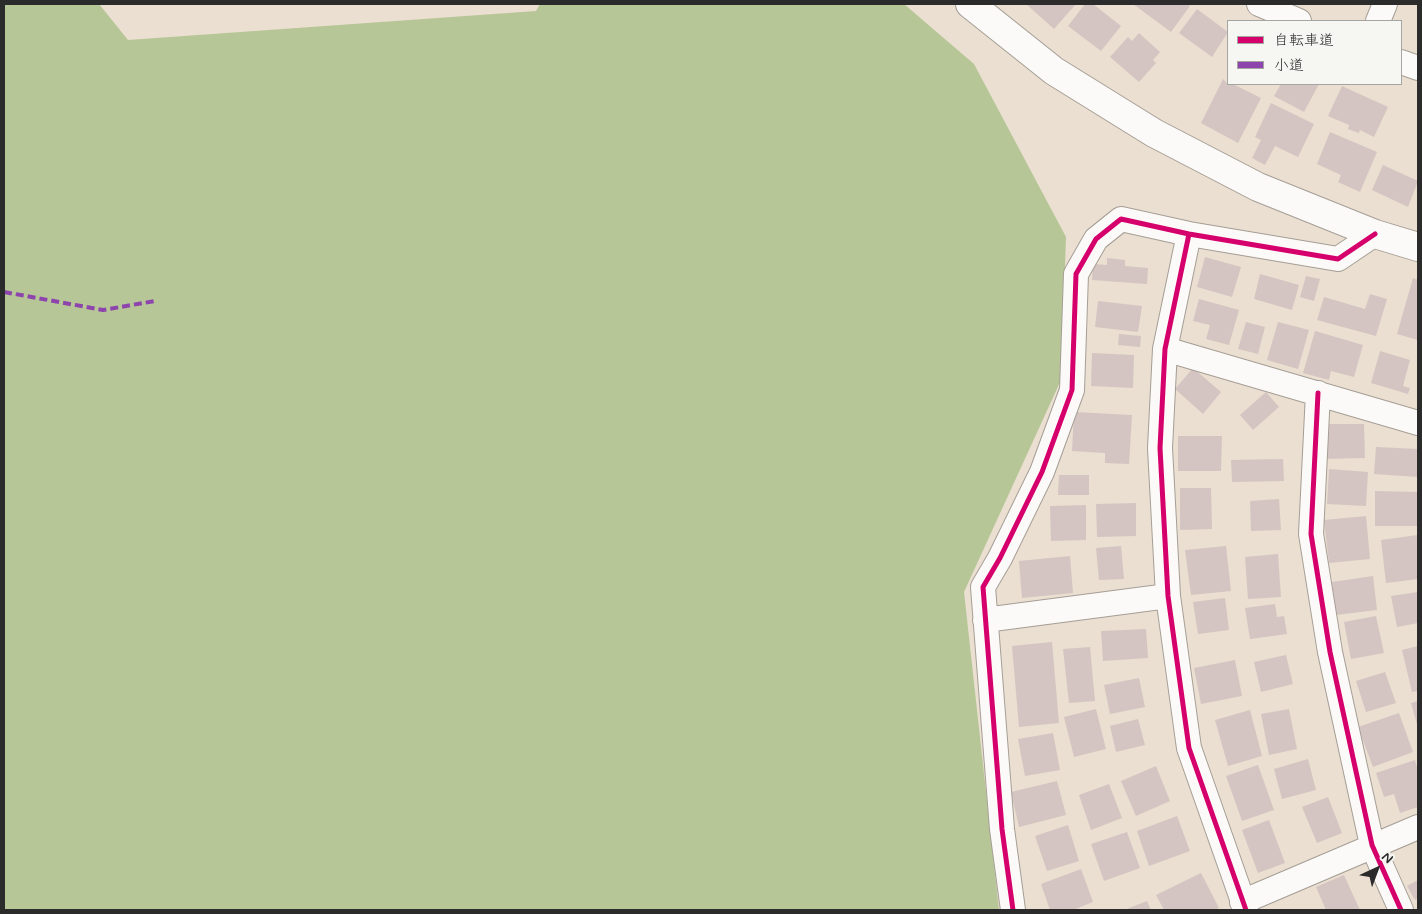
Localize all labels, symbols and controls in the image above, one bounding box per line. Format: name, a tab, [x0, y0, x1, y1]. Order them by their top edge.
legend	[1227, 20, 1402, 85]
text: 自転車道	[1274, 31, 1334, 51]
text: 小道	[1274, 56, 1304, 76]
north arrow	[1352, 844, 1402, 894]
text: N	[1378, 848, 1397, 868]

